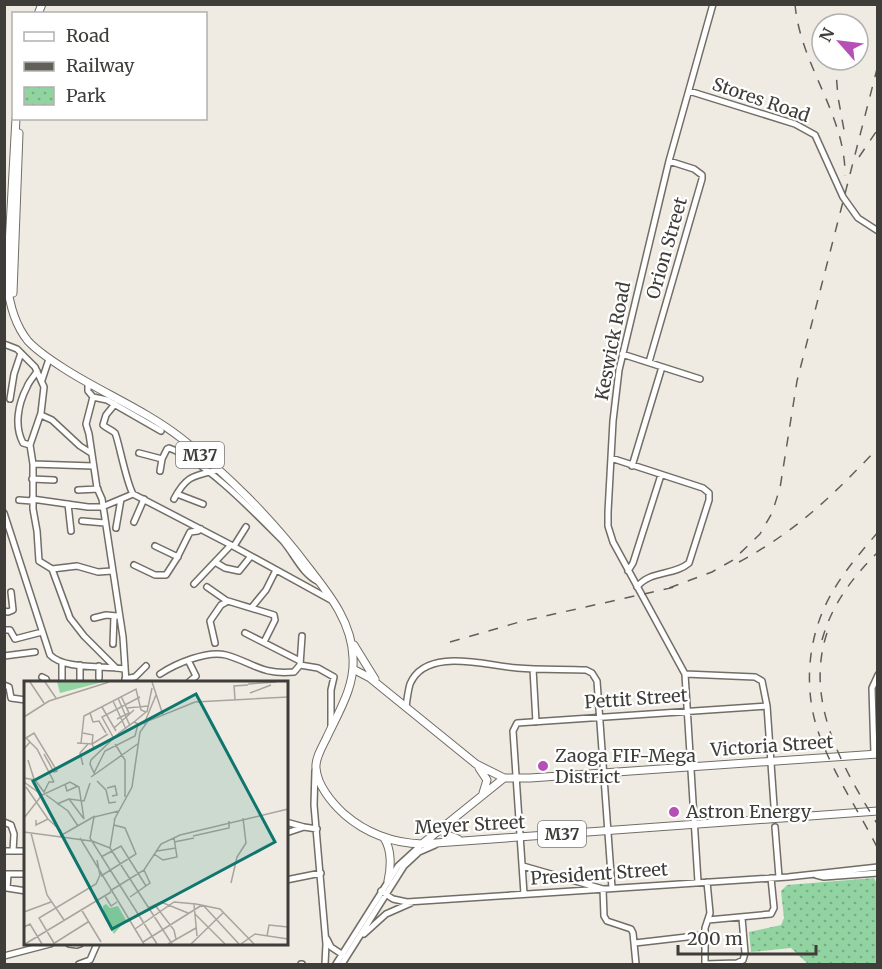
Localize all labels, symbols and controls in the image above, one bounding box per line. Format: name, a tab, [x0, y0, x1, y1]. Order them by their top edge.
legend	[12, 12, 207, 120]
north arrow	[810, 12, 870, 72]
text: Road	[66, 24, 110, 47]
text: N	[815, 24, 839, 45]
text: Railway	[66, 54, 135, 77]
street label: Stores Road	[709, 72, 813, 127]
text: Park	[66, 84, 107, 107]
street label: Orion Street	[641, 194, 692, 302]
street label: Keswick Road	[590, 280, 635, 402]
road number: M37	[176, 442, 224, 468]
inset map	[24, 681, 288, 945]
street label: Pettit Street	[584, 683, 688, 714]
street label: Victoria Street	[709, 730, 834, 761]
place label: Zaoga FIF-Mega District	[555, 744, 696, 788]
marker: Zaoga FIF-Mega District	[536, 759, 550, 773]
place label: Astron Energy	[685, 800, 812, 823]
marker: Astron Energy	[667, 805, 681, 819]
street label: Meyer Street	[414, 810, 526, 839]
road number: M37	[538, 821, 586, 847]
street label: President Street	[529, 857, 669, 890]
scale bar	[678, 918, 816, 956]
text: 200 m	[687, 927, 743, 950]

